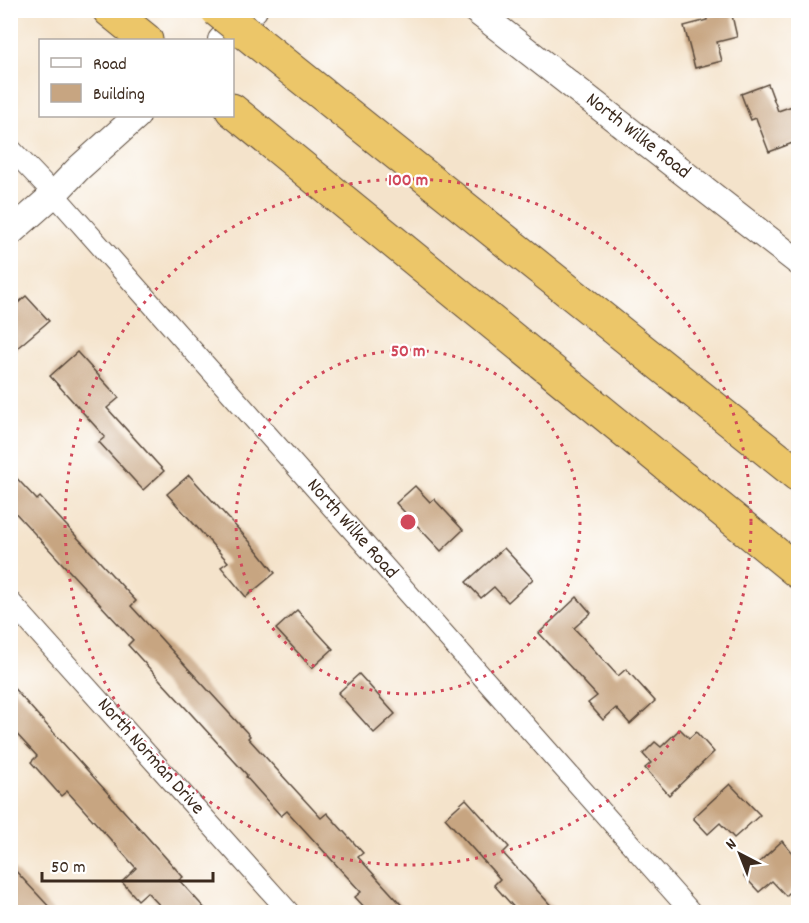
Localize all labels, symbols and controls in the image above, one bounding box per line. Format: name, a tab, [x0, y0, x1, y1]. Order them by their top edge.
legend	[39, 39, 234, 117]
text: Road	[93, 53, 127, 78]
text: Building	[93, 83, 145, 108]
street label: North Wilke Road	[579, 87, 696, 187]
text: 100 m	[388, 169, 428, 194]
text: 50 m	[391, 340, 425, 365]
street label: North Wilke Road	[299, 473, 404, 586]
centre of rings	[398, 512, 418, 532]
street label: North Norman Drive	[90, 692, 210, 822]
north arrow	[710, 824, 770, 884]
text: N	[721, 833, 742, 856]
scale bar	[42, 845, 213, 883]
text: 50 m	[51, 856, 86, 881]

